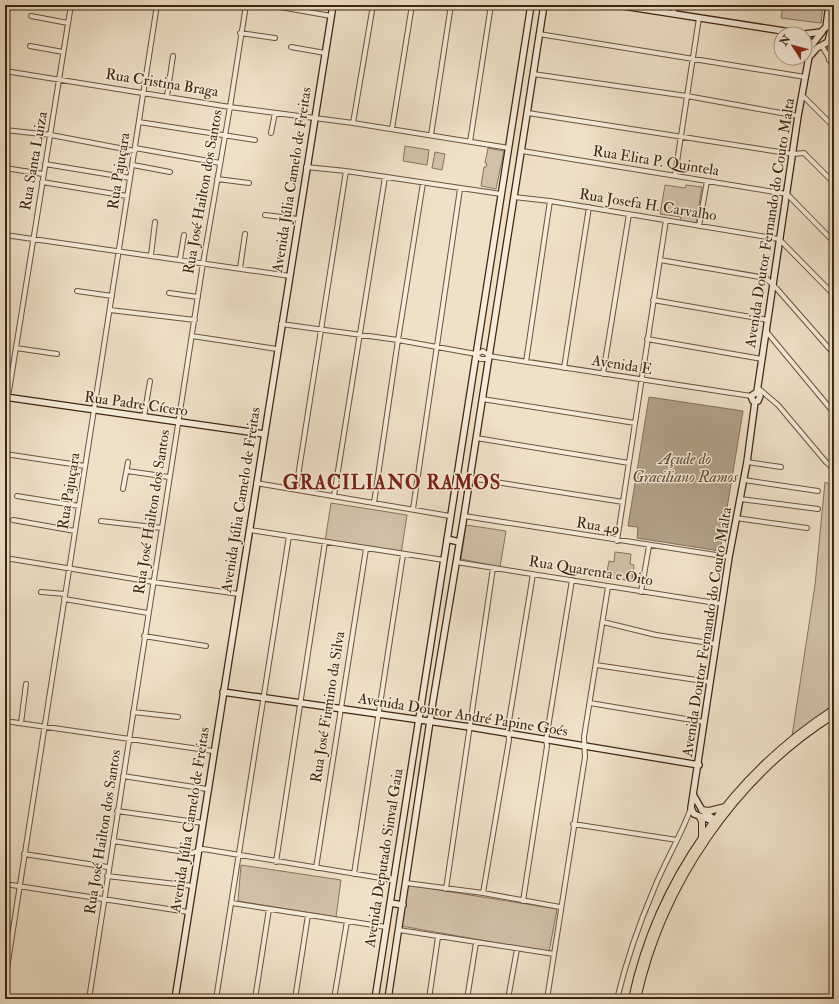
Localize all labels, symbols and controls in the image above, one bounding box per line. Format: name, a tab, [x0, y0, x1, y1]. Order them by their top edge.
north arrow	[773, 26, 813, 66]
text: N	[777, 32, 794, 49]
street label: Rua Cristina Braga	[104, 65, 221, 101]
street label: Avenida Júlia Camelo de Freitas	[268, 86, 317, 275]
street label: Avenida Doutor Fernando do Couto Malta	[741, 96, 799, 350]
street label: Rua José Hailton dos Santos	[179, 108, 228, 276]
street label: Rua Santa Luiza	[16, 109, 52, 212]
street label: Rua Pajuçara	[104, 130, 135, 211]
street label: Rua Elita P. Quintela	[591, 142, 721, 180]
street label: Rua Josefa H. Carvalho	[578, 185, 718, 226]
street label: Avenida E	[589, 351, 654, 379]
street label: Rua Padre Cícero	[83, 387, 189, 421]
street label: Avenida Júlia Camelo de Freitas	[217, 406, 266, 595]
street label: Rua José Hailton dos Santos	[130, 428, 175, 596]
water label: Açude do Graciliano Ramos	[632, 449, 738, 487]
street label: Rua Pajuçara	[54, 450, 85, 531]
district label: GRACILIANO RAMOS	[283, 471, 501, 495]
street label: Avenida Doutor Fernando do Couto Malta	[678, 505, 736, 759]
street label: Rua 49	[575, 513, 621, 539]
street label: Rua Quarenta e Oito	[528, 552, 654, 590]
street label: Rua José Firmino da Silva	[307, 629, 350, 784]
street label: Avenida Doutor André Papine Goés	[356, 689, 569, 742]
street label: Avenida Júlia Camelo de Freitas	[166, 726, 215, 915]
street label: Rua José Hailton dos Santos	[81, 748, 126, 916]
street label: Avenida Deputado Sinval Gaia	[360, 766, 409, 950]

